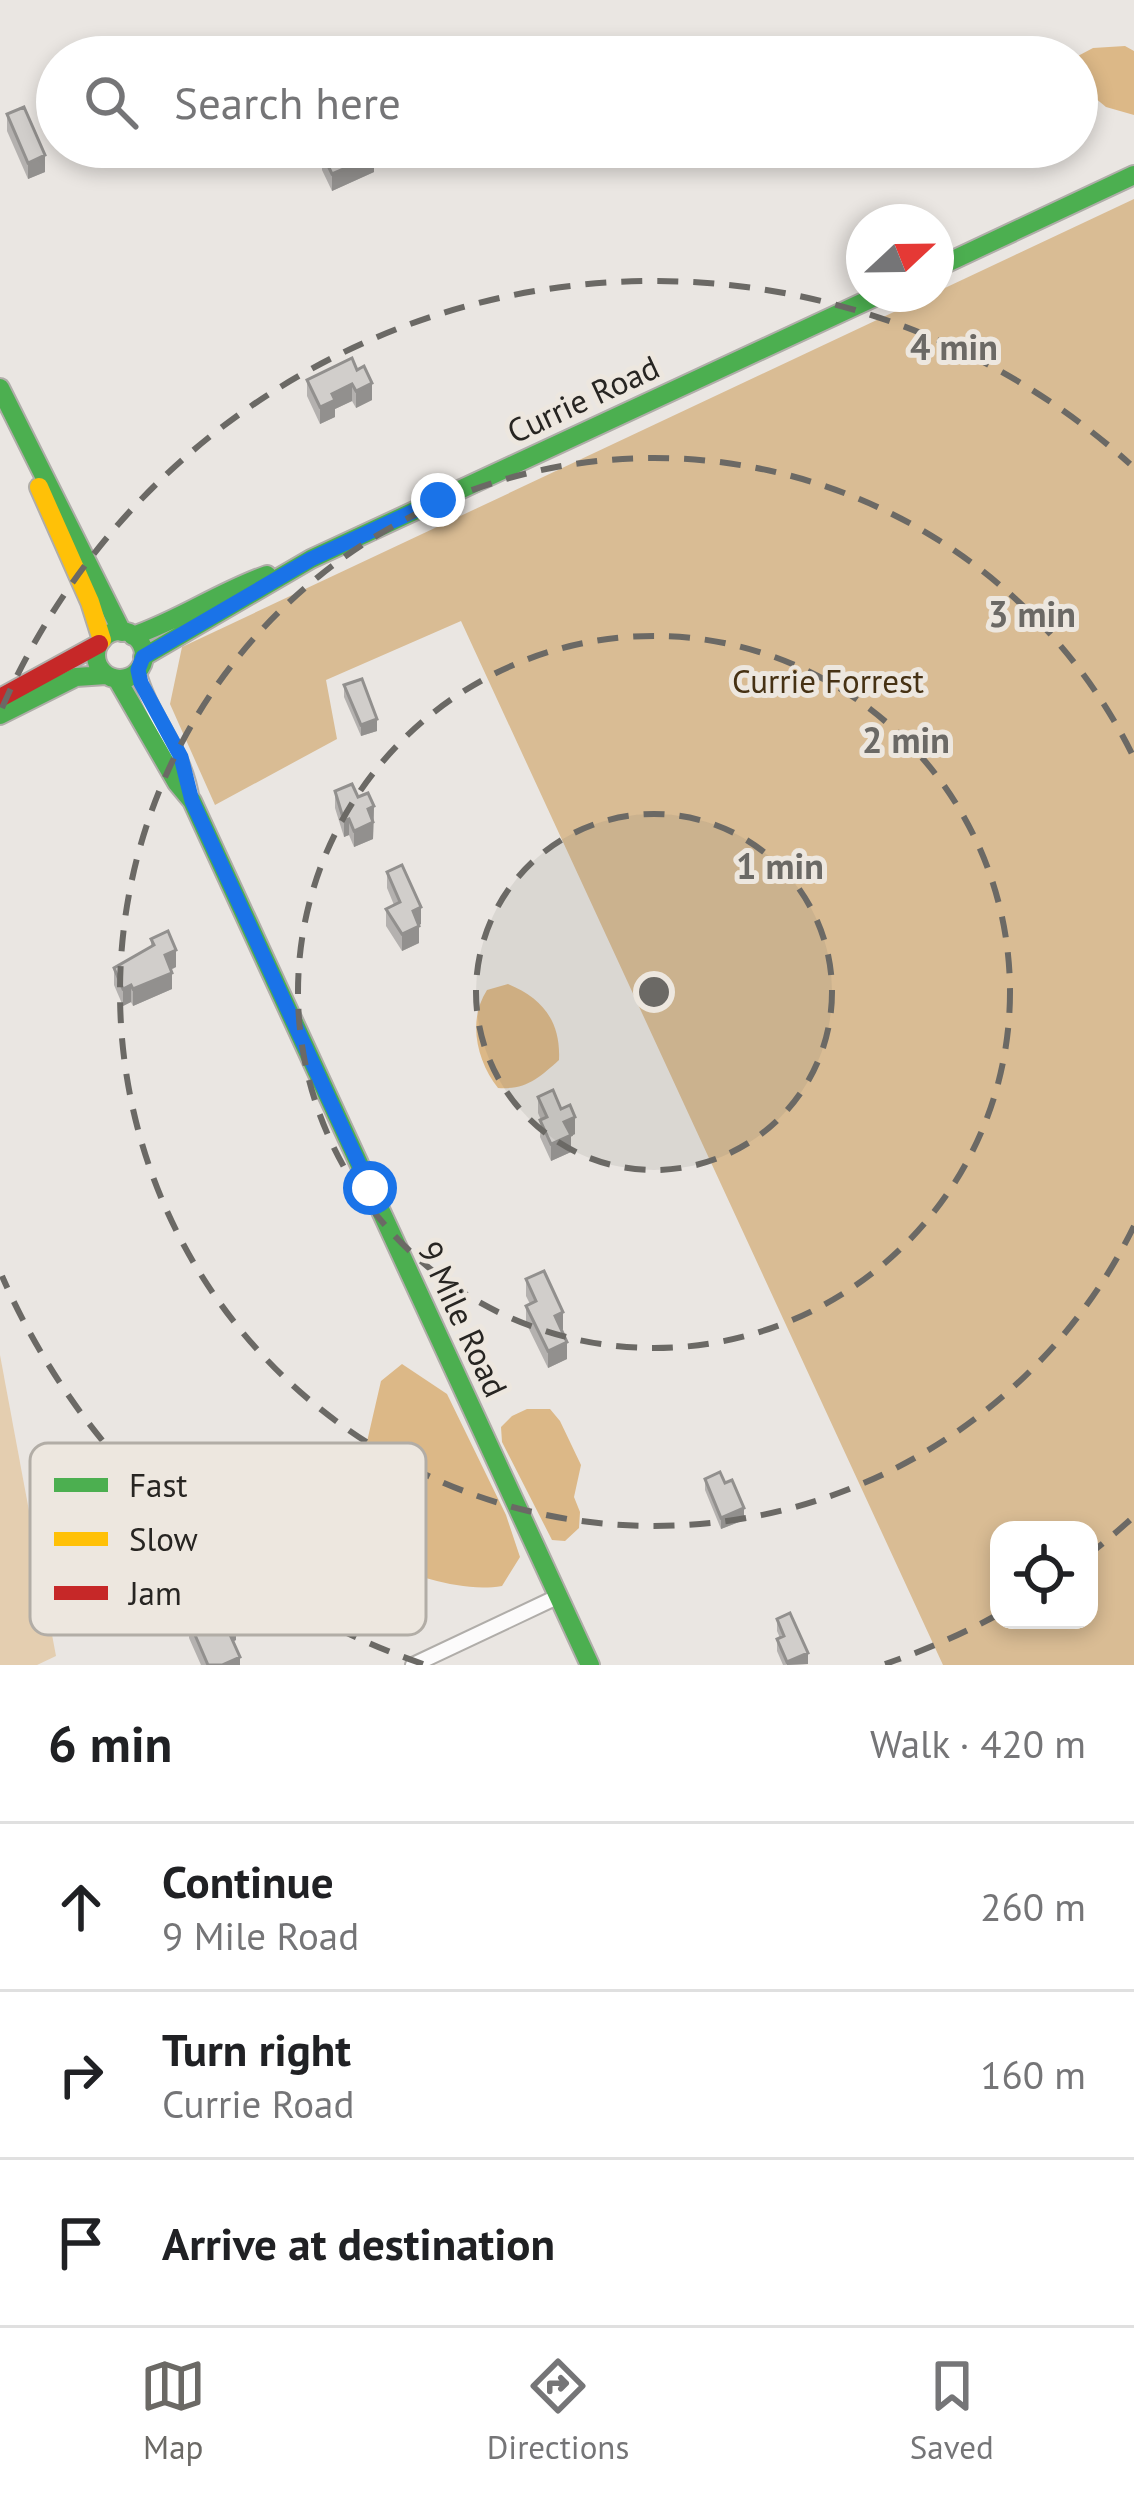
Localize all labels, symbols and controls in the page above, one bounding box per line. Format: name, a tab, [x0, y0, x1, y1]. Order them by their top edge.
search box	[36, 36, 1098, 168]
icon: search	[78, 69, 144, 135]
text: Search here	[174, 73, 401, 131]
north arrow	[846, 204, 954, 312]
text: 4 min	[910, 323, 998, 370]
street label: Currie Road	[500, 345, 666, 452]
route end	[411, 473, 465, 527]
text: 3 min	[988, 590, 1076, 637]
park label: Currie Forrest	[732, 659, 924, 702]
text: 2 min	[862, 716, 950, 763]
text: 1 min	[736, 842, 824, 889]
centre of rings	[633, 971, 675, 1013]
route start	[343, 1161, 397, 1215]
street label: 9 Mile Road	[409, 1234, 518, 1403]
legend	[30, 1443, 426, 1635]
text: Fast	[129, 1463, 188, 1506]
text: Slow	[129, 1517, 198, 1560]
map controls	[990, 1521, 1098, 1629]
button: locate	[990, 1521, 1098, 1629]
text: Jam	[127, 1571, 182, 1614]
text: 6 min	[48, 1710, 172, 1776]
text: Walk · 420 m	[870, 1718, 1086, 1769]
text: Continue	[162, 1852, 334, 1910]
icon: ahead	[48, 1874, 114, 1940]
text: 260 m	[980, 1881, 1086, 1932]
text: 9 Mile Road	[162, 1910, 359, 1961]
text: Turn right	[162, 2020, 351, 2078]
icon: right	[48, 2042, 114, 2108]
text: 160 m	[980, 2049, 1086, 2100]
text: Currie Road	[162, 2078, 354, 2129]
icon: arrive	[48, 2210, 114, 2276]
text: Arrive at destination	[162, 2214, 555, 2272]
tab: Map	[140, 2353, 206, 2468]
tab: Directions	[487, 2353, 629, 2468]
tab: Saved	[910, 2353, 994, 2468]

